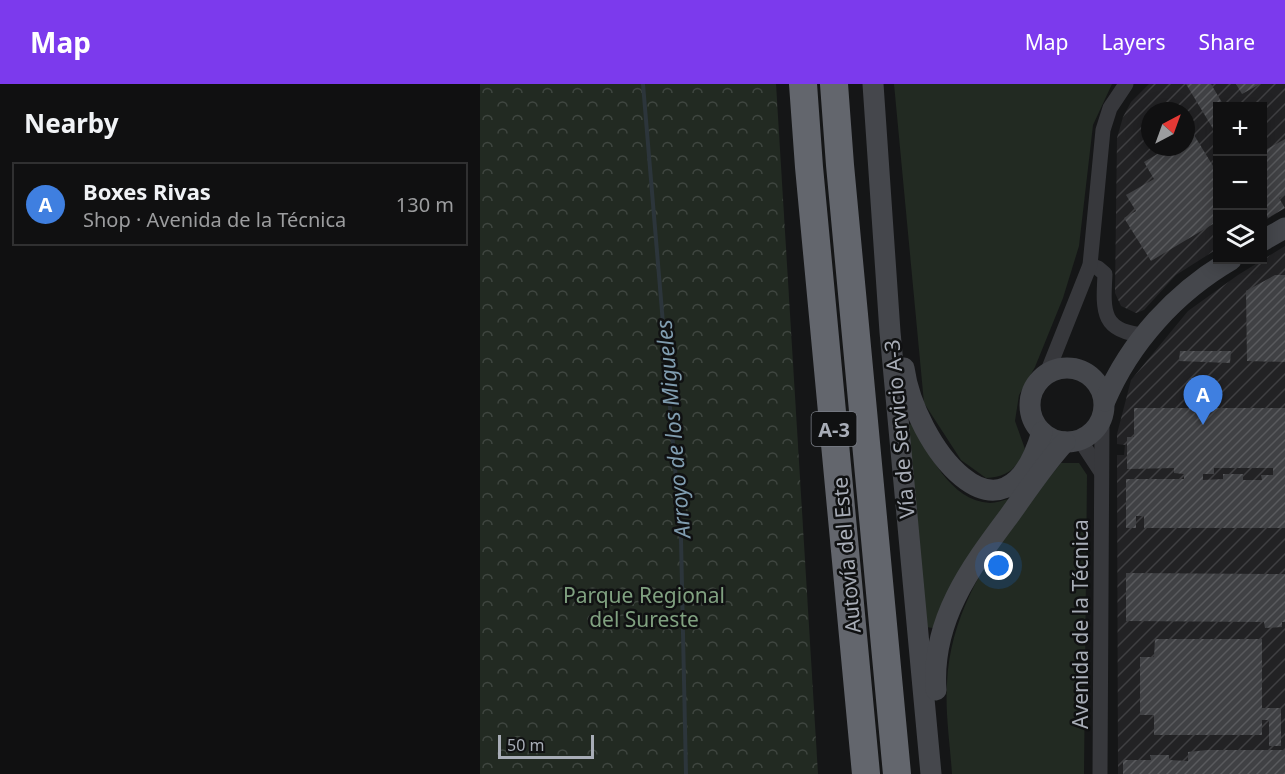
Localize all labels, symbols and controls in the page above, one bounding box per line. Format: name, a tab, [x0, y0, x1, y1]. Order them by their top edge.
text: Map	[30, 23, 91, 61]
text: Map	[1025, 28, 1069, 56]
text: Layers	[1102, 28, 1166, 56]
text: Share	[1199, 28, 1255, 56]
north arrow	[1141, 102, 1195, 156]
map controls	[1213, 102, 1267, 264]
button: +	[1213, 102, 1267, 156]
text: Nearby	[24, 105, 119, 141]
button: −	[1213, 156, 1267, 210]
text: Boxes Rivas	[83, 176, 211, 206]
text: A	[39, 191, 52, 218]
text: 130 m	[396, 191, 454, 218]
text: Shop · Avenida de la Técnica	[83, 206, 346, 233]
button: layers	[1213, 210, 1267, 264]
water label: Arroyo de los Migueles	[647, 318, 697, 542]
street label: Vía de Servicio A-3	[877, 338, 921, 520]
pin: A	[1184, 376, 1222, 425]
road number: A-3	[812, 412, 856, 446]
street label: Autovía del Este	[825, 476, 867, 634]
street label: Avenida de la Técnica	[1066, 519, 1094, 729]
your location	[984, 551, 1013, 580]
park label: Parque Regional del Sureste	[563, 581, 725, 633]
scale bar	[498, 732, 594, 760]
text: 50 m	[507, 734, 544, 756]

